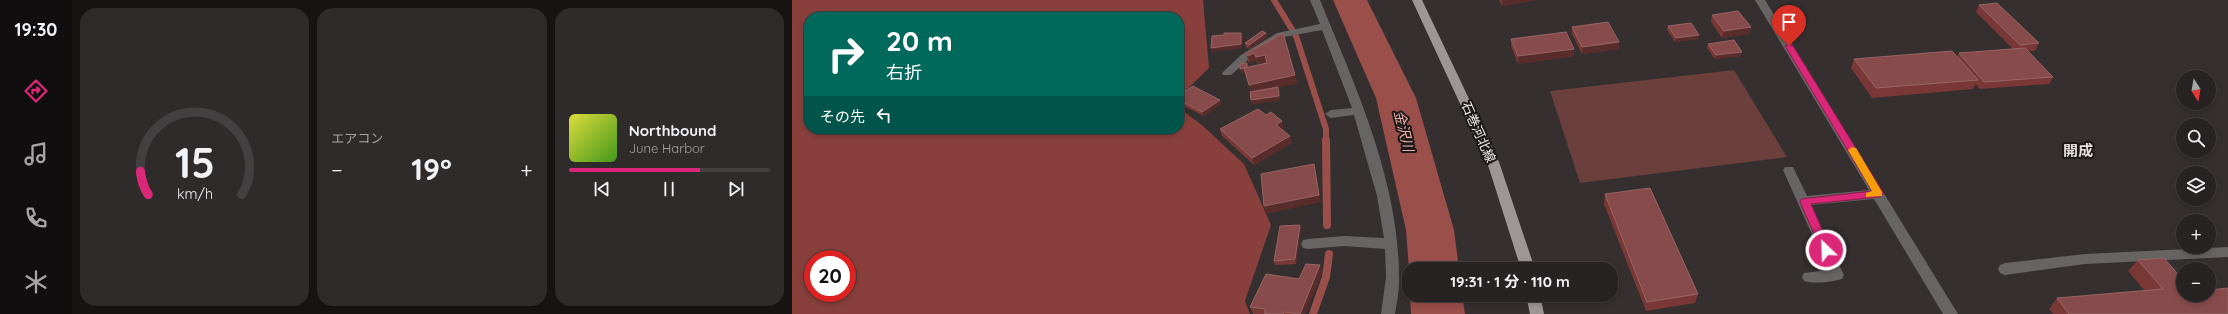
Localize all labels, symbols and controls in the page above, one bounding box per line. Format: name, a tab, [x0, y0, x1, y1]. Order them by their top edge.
pin	[1772, 5, 1806, 46]
icon: arrive	[1778, 11, 1800, 33]
text: 19:30	[15, 18, 57, 41]
text: 20 m	[886, 23, 953, 58]
icon: right	[820, 28, 872, 80]
text: 右折	[886, 61, 922, 84]
north arrow	[2176, 70, 2216, 110]
map controls	[2176, 70, 2216, 302]
icon: directions	[22, 77, 50, 105]
street label: 石巻河北線	[1458, 99, 1500, 165]
icon: left	[873, 104, 895, 126]
text: その先	[820, 107, 865, 126]
water label: 金沢川	[1390, 108, 1418, 155]
button: search	[2176, 118, 2216, 158]
text: Northbound	[629, 121, 716, 140]
text: エアコン	[331, 130, 383, 146]
text: 15	[175, 136, 215, 188]
icon: music	[22, 140, 50, 168]
text: June Harbor	[629, 140, 705, 156]
district label: 開成	[2063, 141, 2093, 160]
text: 19°	[411, 150, 452, 188]
text: −	[331, 156, 343, 184]
text: +	[520, 156, 533, 184]
button: layers	[2176, 166, 2216, 206]
icon: previous	[591, 178, 613, 200]
icon: pause	[658, 178, 680, 200]
icon: next	[725, 178, 747, 200]
text: km/h	[177, 185, 213, 203]
icon: phone	[22, 204, 50, 232]
button: +	[2176, 214, 2216, 254]
position arrow	[1805, 229, 1847, 271]
speed limit sign: 20	[804, 250, 856, 302]
button: −	[2176, 262, 2216, 302]
icon: climate	[22, 268, 50, 296]
text: 19:31 · 1 分 · 110 m	[1450, 272, 1570, 291]

